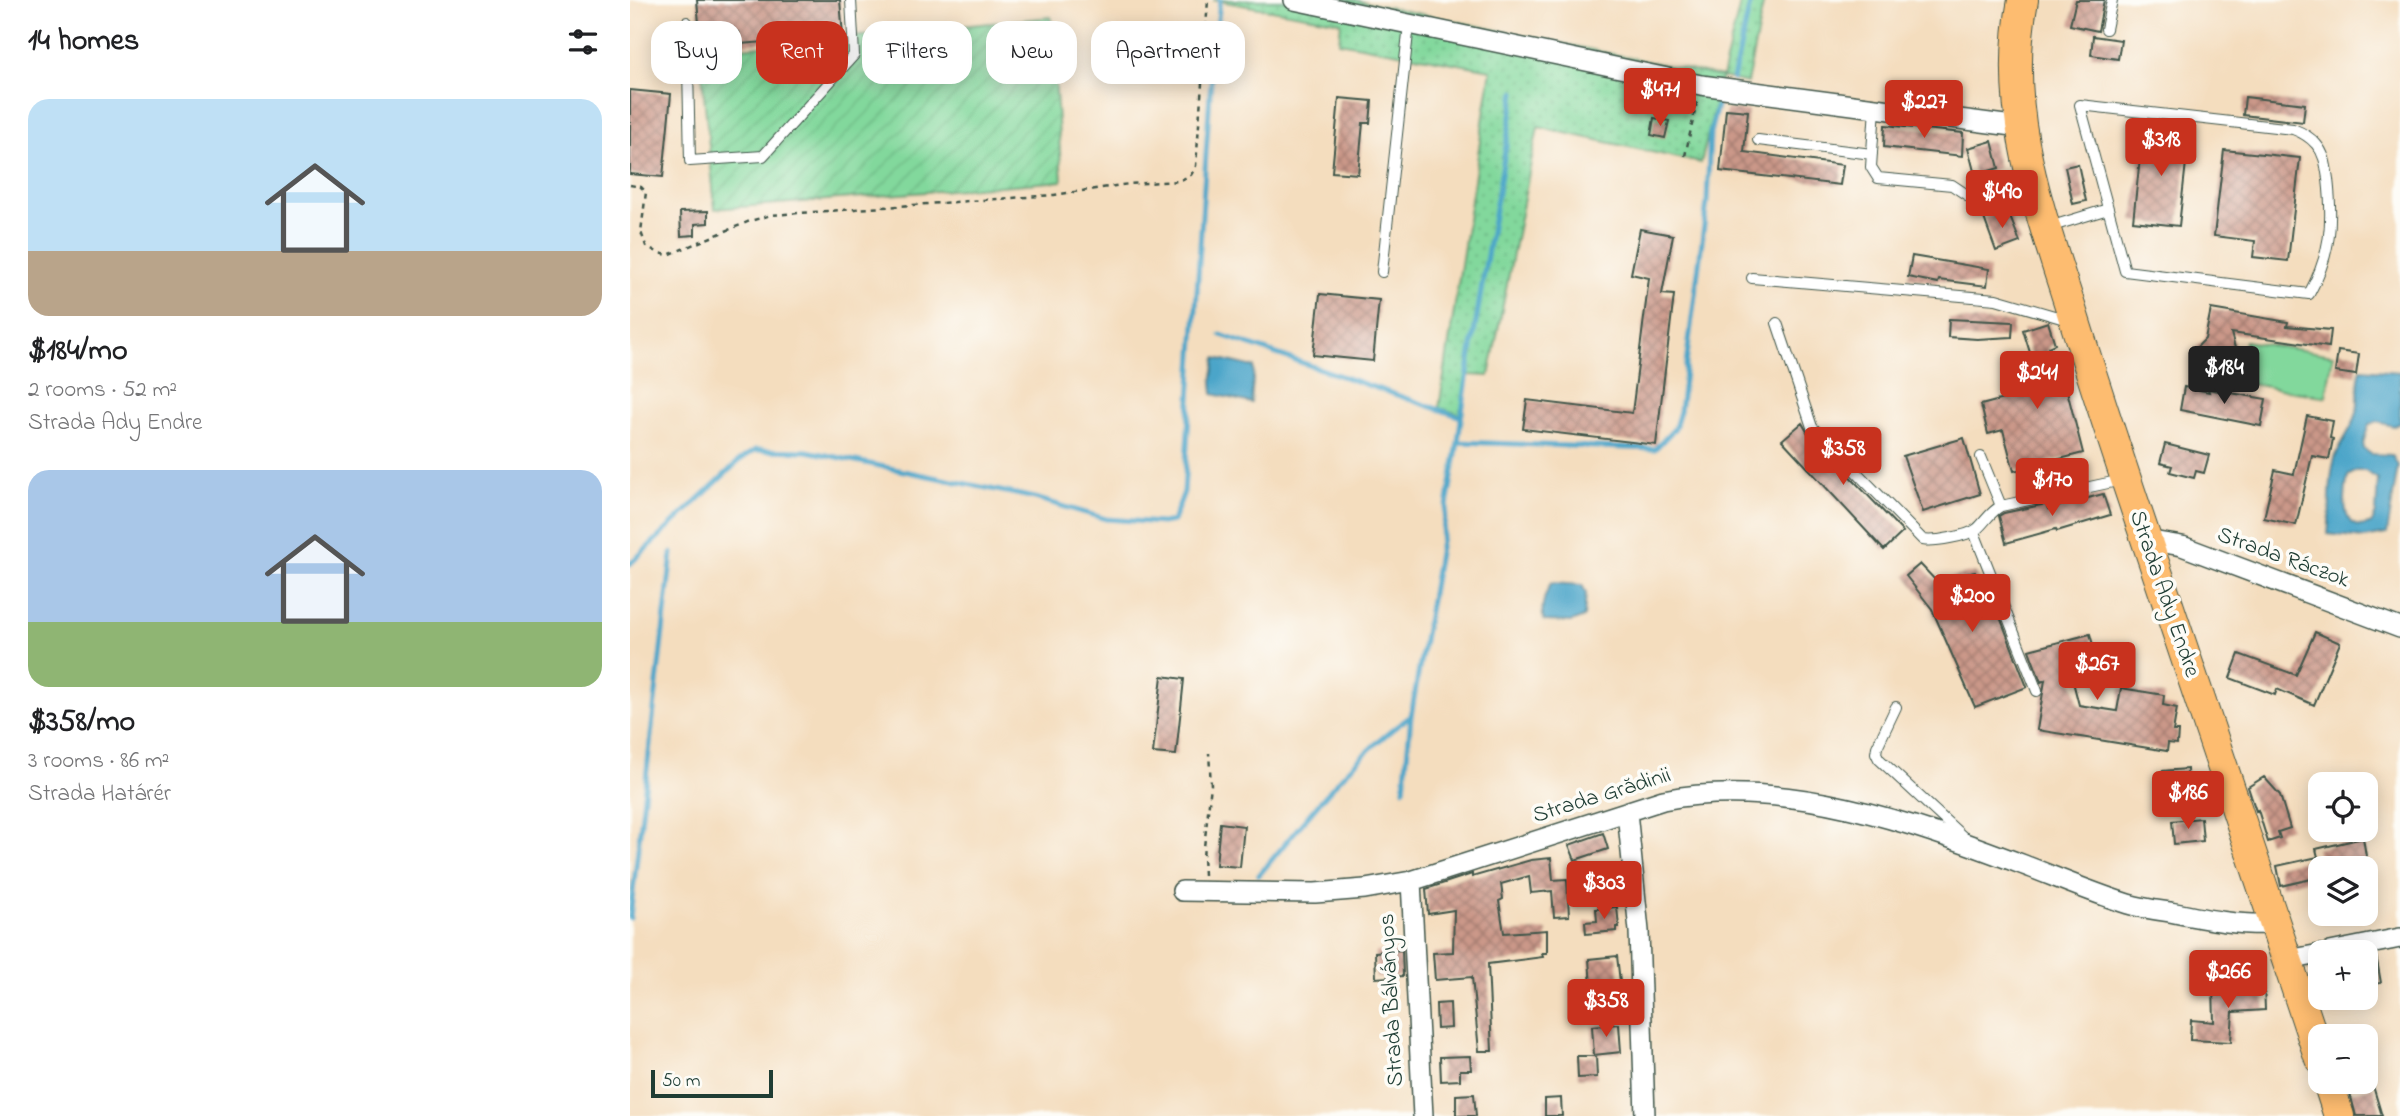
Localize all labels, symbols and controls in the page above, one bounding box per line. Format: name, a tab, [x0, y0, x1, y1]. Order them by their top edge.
text: 14 homes	[28, 20, 139, 64]
chip: Buy	[651, 21, 742, 84]
chip: Rent	[756, 21, 848, 84]
chip: Filters	[862, 21, 972, 84]
chip: New	[986, 21, 1077, 84]
chip: Apartment	[1091, 21, 1245, 84]
icon: filters	[564, 23, 602, 61]
pin: $471	[1619, 68, 1701, 128]
text: $471	[1640, 74, 1680, 107]
pin: $227	[1883, 80, 1965, 140]
text: $227	[1901, 86, 1947, 119]
pin: $318	[2120, 118, 2202, 178]
text: $318	[2141, 124, 2181, 157]
icon: home	[252, 145, 378, 271]
pin: $490	[1961, 170, 2043, 230]
text: $490	[1982, 176, 2022, 209]
text: $184/mo	[28, 330, 127, 374]
pin: $184	[2183, 346, 2265, 406]
pin: $241	[1996, 352, 2078, 411]
text: $184	[2204, 352, 2244, 385]
text: $241	[2016, 357, 2058, 390]
text: 2 rooms · 52 m²	[28, 374, 177, 407]
text: Strada Ady Endre	[28, 407, 202, 440]
pin: $358	[1802, 428, 1884, 487]
text: $358	[1820, 433, 1866, 466]
pin: $170	[2011, 458, 2093, 518]
text: $170	[2032, 464, 2072, 497]
street label: Strada Ady Endre	[2118, 506, 2208, 683]
icon: home	[252, 516, 378, 642]
street label: Strada Ráczok	[2212, 519, 2355, 598]
pin: $200	[1931, 574, 2013, 634]
text: $200	[1949, 580, 1995, 613]
pin: $267	[2056, 642, 2138, 702]
text: $267	[2075, 648, 2119, 681]
text: $358/mo	[28, 701, 135, 745]
text: 3 rooms · 86 m²	[28, 745, 169, 778]
street label: Strada Grădinii	[1529, 759, 1675, 833]
pin: $186	[2147, 772, 2229, 831]
map controls	[2308, 772, 2378, 1094]
button: locate	[2308, 772, 2378, 842]
text: $186	[2168, 777, 2208, 810]
text: Strada Határér	[28, 778, 171, 811]
button: layers	[2308, 856, 2378, 926]
pin: $303	[1563, 862, 1645, 921]
text: $303	[1583, 867, 1625, 900]
street label: Strada Bálványos	[1371, 913, 1415, 1087]
button: +	[2308, 940, 2378, 1010]
pin: $266	[2187, 950, 2269, 1010]
text: $266	[2205, 956, 2251, 989]
pin: $358	[1565, 979, 1647, 1039]
text: $358	[1583, 985, 1629, 1018]
button: −	[2308, 1024, 2378, 1094]
scale bar	[651, 1067, 774, 1099]
text: 50 m	[662, 1068, 701, 1095]

